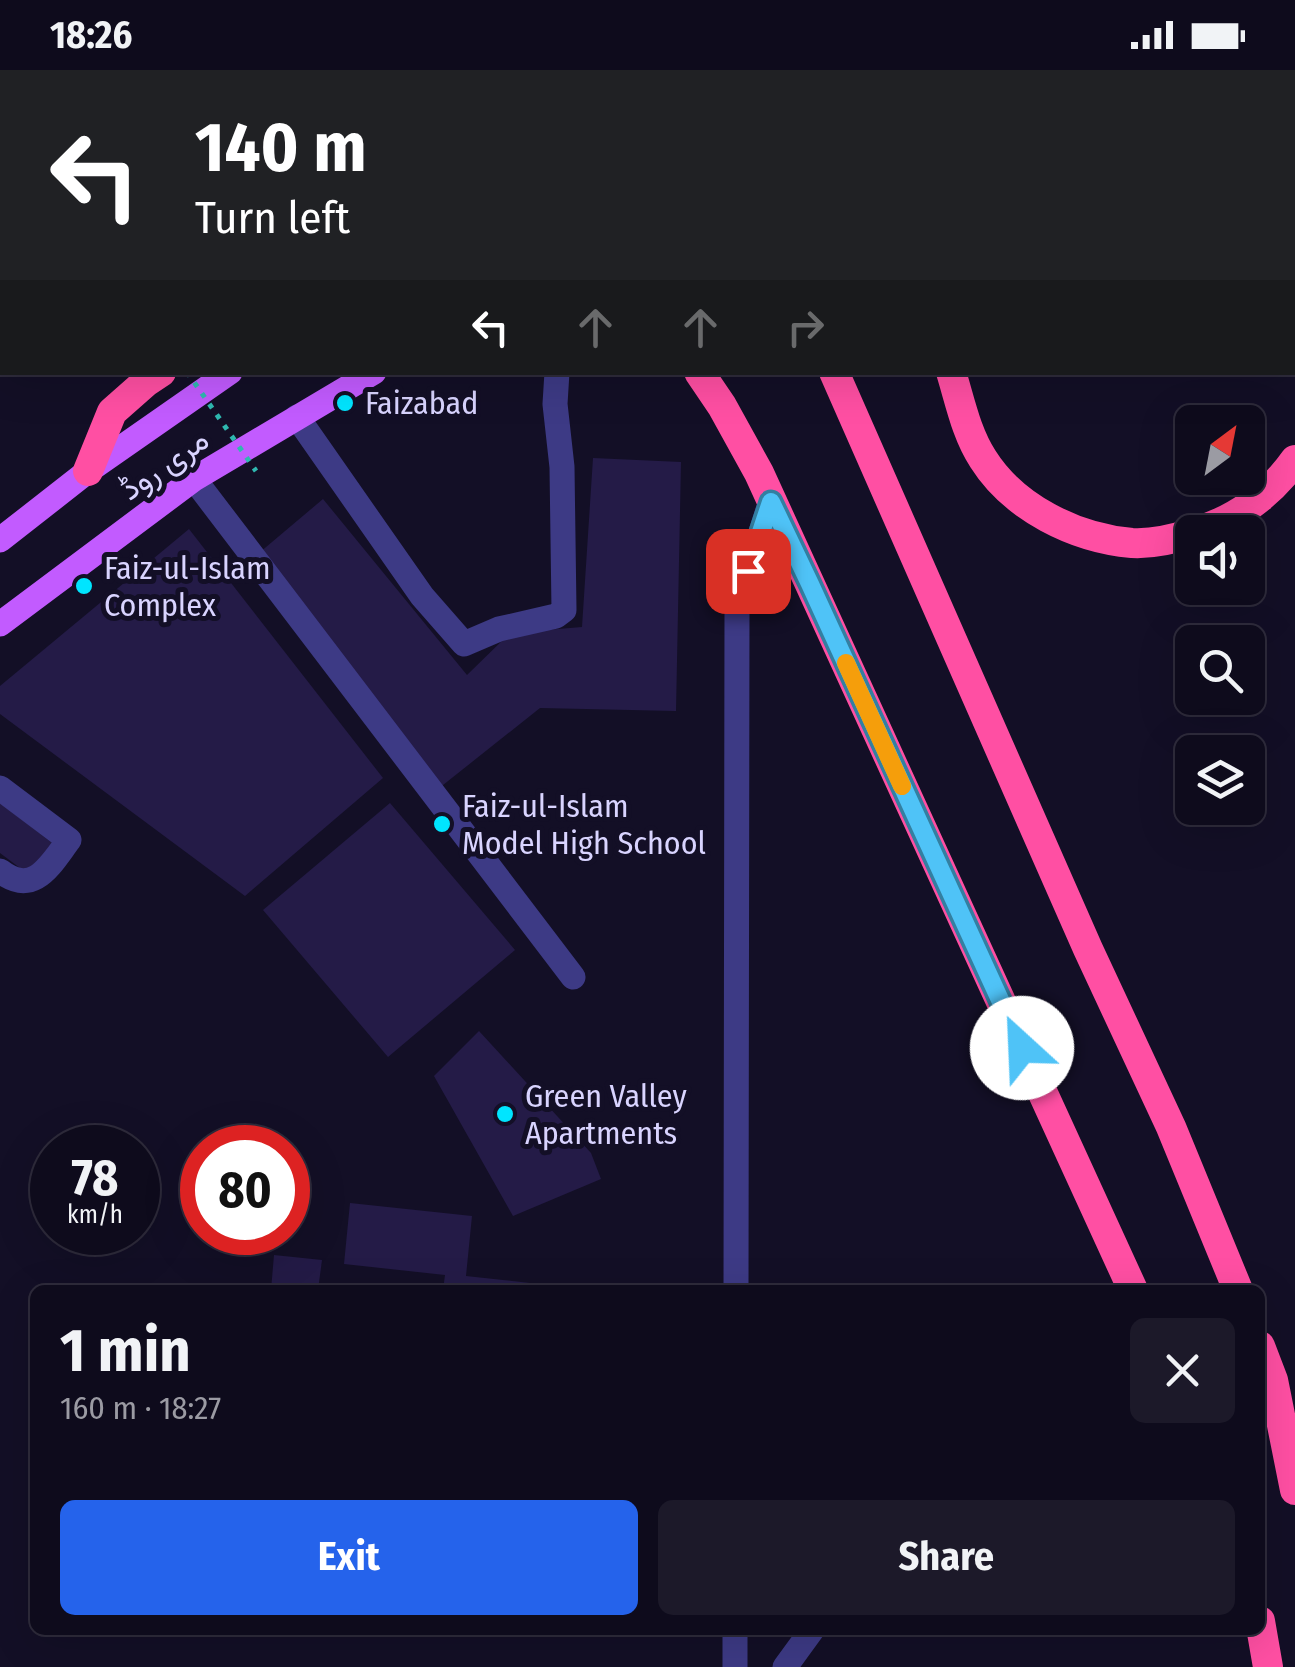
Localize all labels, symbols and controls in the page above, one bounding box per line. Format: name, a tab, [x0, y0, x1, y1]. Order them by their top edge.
text: 18:26	[50, 12, 132, 58]
text: 140 m	[195, 106, 367, 190]
icon: left	[30, 110, 160, 240]
text: Turn left	[195, 191, 350, 245]
icon: left	[463, 300, 518, 355]
icon: ahead	[568, 300, 623, 355]
icon: ahead	[673, 300, 728, 355]
icon: right	[778, 300, 833, 355]
place label: Faizabad	[365, 384, 478, 422]
marker: Faizabad	[334, 392, 356, 414]
north arrow	[1175, 405, 1265, 495]
map controls	[1175, 405, 1265, 825]
street label: مری روڈ	[112, 420, 216, 509]
button: sound	[1175, 515, 1265, 605]
pin	[706, 529, 791, 614]
icon: arrive	[721, 544, 776, 599]
place label: Faiz-ul-Islam Complex	[104, 549, 271, 624]
marker: Faiz-ul-Islam Complex	[73, 575, 95, 597]
button: search	[1175, 625, 1265, 715]
button: layers	[1175, 735, 1265, 825]
place label: Faiz-ul-Islam Model High School	[462, 787, 706, 862]
marker: Faiz-ul-Islam Model High School	[431, 813, 453, 835]
position arrow	[970, 996, 1074, 1100]
place label: Green Valley Apartments	[525, 1077, 687, 1152]
marker: Green Valley Apartments	[494, 1103, 516, 1125]
speed limit sign: 80	[180, 1125, 310, 1255]
text: 78	[72, 1148, 118, 1208]
text: km/h	[67, 1200, 123, 1230]
text: 1 min	[60, 1315, 191, 1387]
button: close	[1130, 1318, 1235, 1423]
text: 160 m · 18:27	[60, 1389, 221, 1427]
button: Exit	[60, 1500, 638, 1615]
button: Share	[658, 1500, 1235, 1615]

